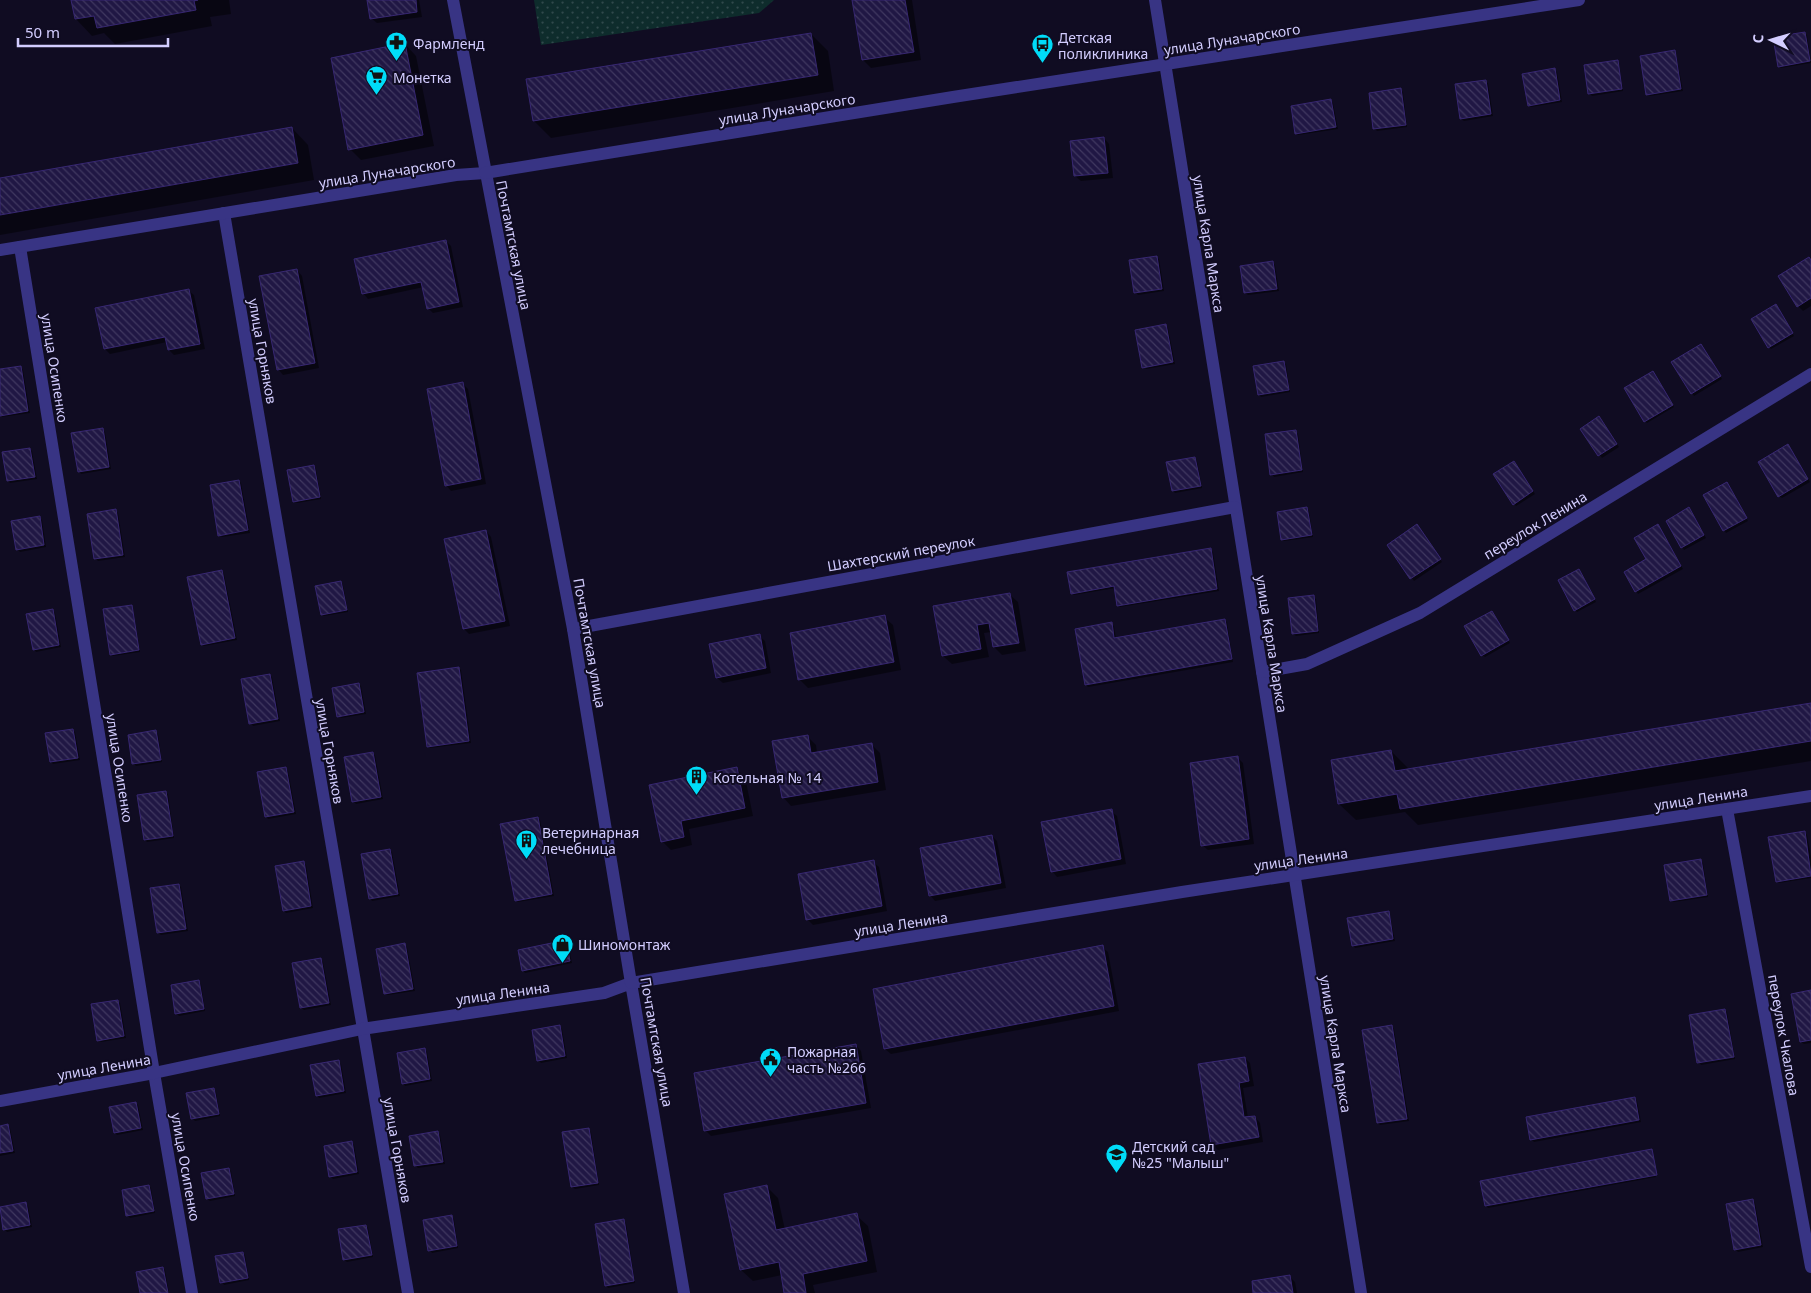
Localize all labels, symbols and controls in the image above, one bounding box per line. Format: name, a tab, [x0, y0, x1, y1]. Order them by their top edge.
scale bar	[18, 15, 168, 47]
north arrow	[1746, 15, 1796, 65]
street label: улица Луначарского	[1162, 19, 1302, 59]
text: 50 m	[25, 22, 60, 42]
place label: Детская поликлиника	[1058, 28, 1148, 63]
pharmacy icon: Фармленд	[385, 31, 409, 62]
bus stop icon: Детская поликлиника	[1030, 33, 1054, 64]
text: С	[1748, 33, 1767, 44]
place label: Фармленд	[413, 34, 485, 53]
supermarket icon: Монетка	[365, 65, 389, 96]
place label: Монетка	[393, 68, 452, 87]
street label: улица Луначарского	[717, 89, 857, 129]
street label: улица Луначарского	[317, 152, 457, 192]
street label: улица Карла Маркса	[1189, 174, 1229, 314]
street label: Почтамтская улица	[492, 179, 536, 311]
street label: улица Горняков	[244, 297, 282, 405]
street label: улица Осипенко	[37, 312, 73, 424]
street label: переулок Ленина	[1480, 487, 1590, 563]
street label: Шахтерский переулок	[826, 531, 977, 575]
street label: улица Карла Маркса	[1252, 574, 1292, 714]
street label: Почтамтская улица	[569, 577, 611, 709]
street label: улица Горняков	[311, 697, 349, 805]
street label: улица Осипенко	[102, 712, 138, 824]
building icon: Котельная № 14	[685, 765, 709, 796]
place label: Котельная № 14	[713, 768, 822, 787]
street label: улица Ленина	[1653, 781, 1749, 815]
place label: Ветеринарная лечебница	[542, 823, 639, 858]
building icon: Ветеринарная лечебница	[514, 828, 538, 859]
street label: улица Ленина	[1253, 843, 1349, 875]
street label: улица Ленина	[853, 907, 949, 941]
shop icon: Шиномонтаж	[550, 932, 574, 963]
place label: Шиномонтаж	[578, 935, 671, 954]
street label: переулок Чкалова	[1764, 973, 1804, 1097]
street label: улица Карла Маркса	[1316, 974, 1356, 1114]
street label: Почтамтская улица	[636, 976, 678, 1108]
street label: улица Ленина	[455, 977, 551, 1009]
place label: Пожарная часть №266	[787, 1042, 866, 1077]
public building icon: Пожарная часть №266	[759, 1047, 783, 1078]
street label: улица Ленина	[56, 1049, 152, 1085]
street label: улица Горняков	[379, 1096, 417, 1204]
street label: улица Осипенко	[167, 1111, 205, 1223]
place label: Детский сад №25 "Малыш"	[1132, 1137, 1229, 1172]
school or university icon: Детский сад №25 "Малыш"	[1104, 1142, 1128, 1173]

